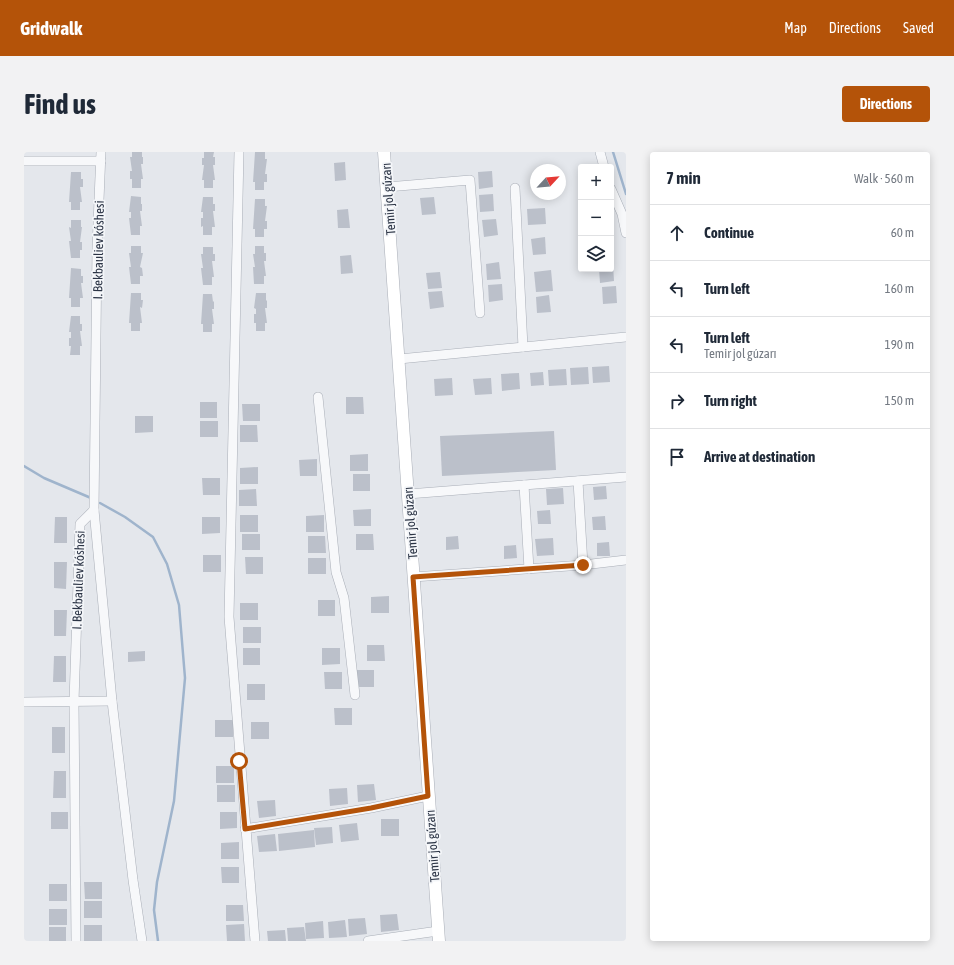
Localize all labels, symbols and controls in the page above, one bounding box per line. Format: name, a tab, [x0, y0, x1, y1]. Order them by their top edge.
text: Gridwalk	[20, 17, 82, 39]
text: Map	[784, 20, 807, 36]
text: Directions	[829, 20, 881, 36]
text: Saved	[903, 20, 934, 36]
button: Directions	[842, 86, 930, 122]
text: Find us	[24, 88, 96, 120]
street label: Temir jol gúzarı	[378, 162, 399, 236]
north arrow	[530, 164, 566, 200]
map controls	[578, 164, 614, 272]
button: +	[578, 164, 614, 200]
text: 7 min	[666, 168, 701, 188]
text: Walk · 560 m	[854, 171, 914, 186]
street label: I. Bekbauliev kóshesi	[90, 200, 107, 300]
button: −	[578, 200, 614, 236]
icon: ahead	[666, 222, 688, 244]
text: Continue	[704, 224, 754, 241]
text: 60 m	[891, 225, 914, 240]
button: layers	[578, 236, 614, 272]
icon: left	[666, 278, 688, 300]
text: Turn left	[704, 280, 750, 297]
text: 160 m	[885, 281, 914, 296]
text: Turn left	[704, 329, 750, 346]
icon: left	[666, 334, 688, 356]
text: 190 m	[885, 337, 914, 352]
text: Temir jol gúzarı	[704, 346, 777, 361]
icon: right	[666, 390, 688, 412]
text: Turn right	[704, 392, 757, 409]
text: 150 m	[885, 393, 914, 408]
icon: arrive	[666, 446, 688, 468]
text: Arrive at destination	[704, 448, 815, 465]
street label: Temir jol gúzarı	[400, 486, 421, 560]
street label: I. Bekbauliev kóshesi	[69, 530, 88, 630]
route end	[574, 556, 592, 574]
route start	[230, 752, 248, 770]
street label: Temir jol gúzarı	[422, 809, 443, 883]

